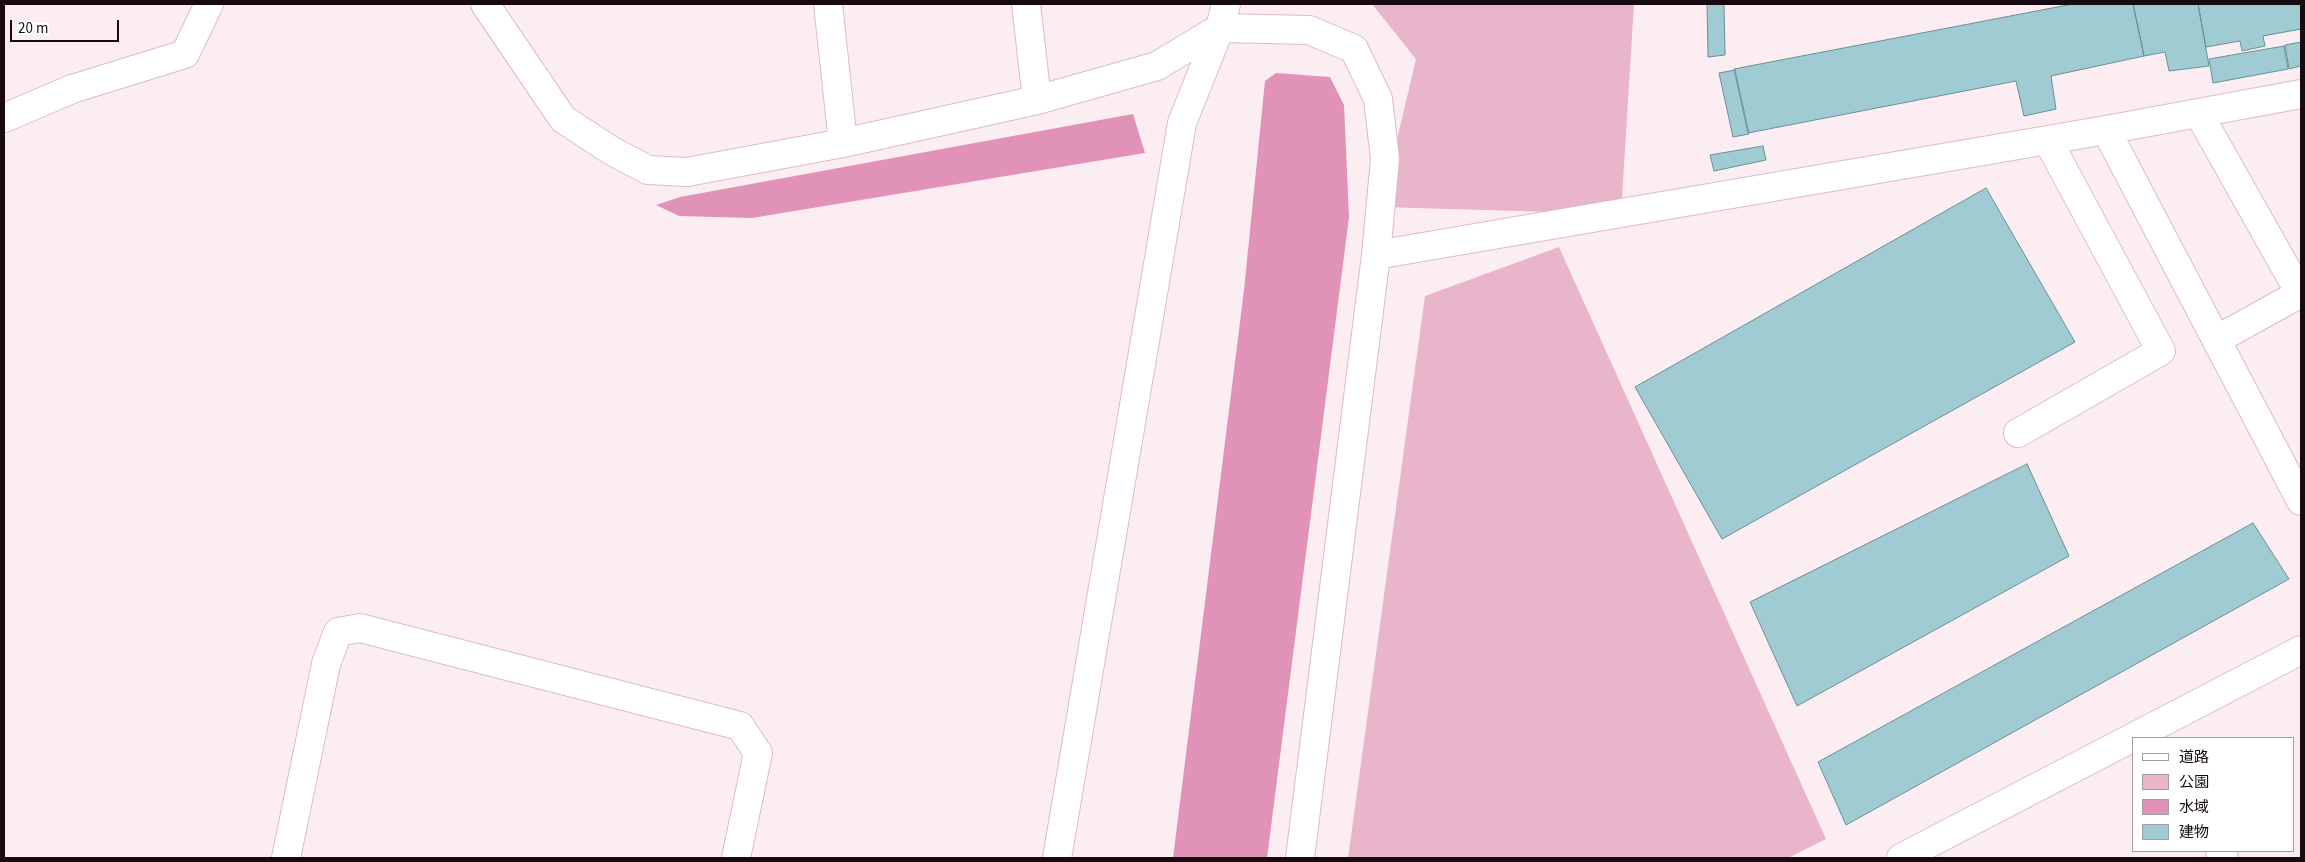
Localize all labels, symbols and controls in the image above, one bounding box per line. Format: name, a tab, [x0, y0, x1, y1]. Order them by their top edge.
scale bar	[12, 10, 121, 42]
text: 20 m	[18, 18, 48, 39]
legend	[2132, 737, 2295, 852]
text: 道路	[2179, 747, 2209, 768]
text: 公園	[2179, 772, 2209, 793]
text: 水域	[2179, 797, 2209, 818]
text: 建物	[2179, 822, 2209, 843]

